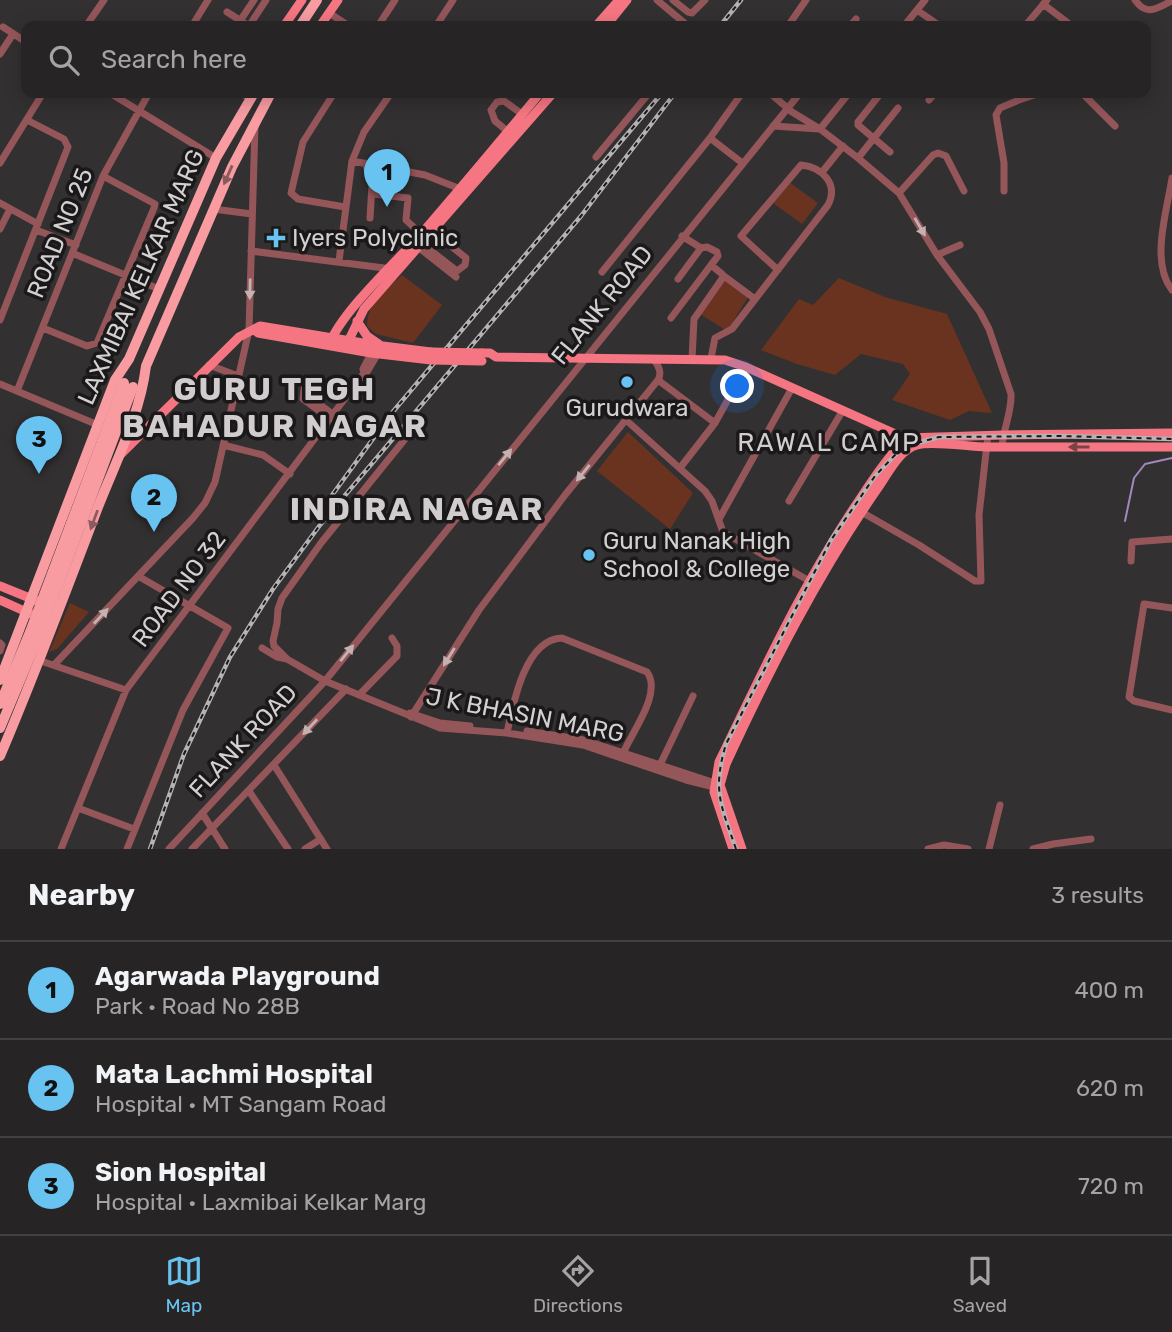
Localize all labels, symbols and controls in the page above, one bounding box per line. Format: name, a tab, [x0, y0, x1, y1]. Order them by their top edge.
search box	[21, 21, 1151, 98]
icon: search	[45, 41, 83, 79]
text: Search here	[101, 44, 247, 75]
street label: LAXMIBAI KELKAR MARG	[72, 145, 210, 409]
pin: 1	[364, 149, 410, 207]
street label: ROAD NO 25	[21, 164, 99, 302]
one-way arrow	[222, 165, 234, 185]
one-way arrow	[914, 217, 926, 236]
place label: Iyers Polyclinic	[292, 224, 458, 252]
marker: Iyers Polyclinic	[266, 228, 286, 248]
street label: FLANK ROAD	[546, 240, 658, 370]
one-way arrow	[244, 278, 256, 300]
your location	[720, 369, 754, 403]
district label: GURU TEGH BAHADUR NAGAR	[122, 370, 428, 445]
marker: Gurudwara	[619, 374, 635, 390]
place label: Gurudwara	[566, 394, 688, 422]
pin: 3	[16, 416, 62, 474]
district label: RAWAL CAMP	[737, 427, 921, 458]
one-way arrow	[1068, 441, 1090, 453]
one-way arrow	[497, 449, 512, 467]
one-way arrow	[576, 464, 591, 482]
pin: 2	[131, 474, 177, 532]
district label: INDIRA NAGAR	[290, 490, 544, 528]
one-way arrow	[88, 509, 99, 530]
street label: ROAD NO 32	[126, 526, 232, 652]
place label: Guru Nanak High School & College	[603, 527, 791, 583]
marker: Guru Nanak High School & College	[581, 547, 597, 563]
one-way arrow	[92, 608, 108, 625]
one-way arrow	[339, 645, 354, 663]
one-way arrow	[442, 647, 455, 666]
street label: FLANK ROAD	[183, 679, 303, 803]
street label: J K BHASIN MARG	[423, 682, 627, 748]
one-way arrow	[302, 718, 318, 735]
text: Nearby	[28, 877, 135, 913]
text: 3 results	[1051, 881, 1144, 909]
text: Agarwada Playground	[95, 961, 380, 992]
text: 1	[45, 976, 57, 1004]
text: 400 m	[1074, 976, 1144, 1004]
text: Park · Road No 28B	[95, 992, 300, 1020]
text: Mata Lachmi Hospital	[95, 1059, 373, 1090]
text: 2	[44, 1074, 58, 1102]
text: 620 m	[1076, 1074, 1144, 1102]
text: Hospital · MT Sangam Road	[95, 1090, 386, 1118]
text: Sion Hospital	[95, 1157, 266, 1188]
text: 3	[43, 1172, 59, 1200]
text: 720 m	[1078, 1172, 1144, 1200]
text: Hospital · Laxmibai Kelkar Marg	[95, 1188, 426, 1216]
tab: Map	[165, 1252, 203, 1317]
tab: Directions	[533, 1252, 623, 1317]
tab: Saved	[953, 1252, 1007, 1317]

